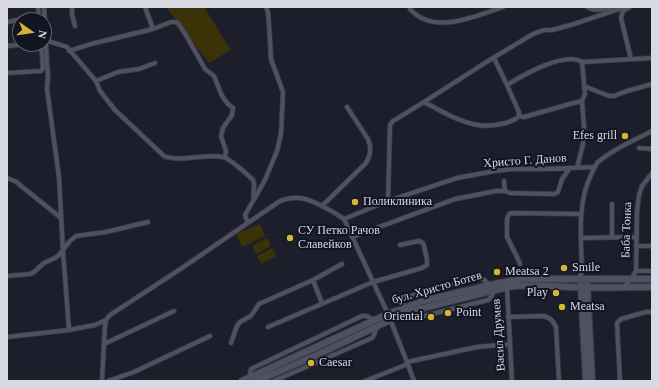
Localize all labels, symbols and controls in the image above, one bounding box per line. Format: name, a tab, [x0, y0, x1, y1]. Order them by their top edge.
north arrow	[12, 12, 52, 52]
text: N	[36, 29, 49, 40]
place label: Efes grill	[573, 129, 617, 143]
marker: Efes grill	[620, 131, 630, 141]
street label: Христо Г. Данов	[483, 151, 567, 171]
place label: Поликлиника	[363, 195, 432, 209]
marker: Поликлиника	[350, 197, 360, 207]
street label: Баба Тонка	[619, 202, 635, 258]
place label: СУ Петко Рачов Славейков	[298, 224, 380, 252]
marker: СУ Петко Рачов Славейков	[285, 233, 295, 243]
place label: Smile	[572, 261, 600, 275]
marker: Smile	[559, 263, 569, 273]
place label: Meatsa 2	[505, 265, 549, 279]
marker: Meatsa 2	[492, 267, 502, 277]
street label: бул. Христо Ботев	[391, 268, 483, 308]
place label: Play	[527, 286, 548, 300]
marker: Play	[551, 288, 561, 298]
street label: Васил Друмев	[489, 298, 509, 372]
place label: Meatsa	[570, 300, 605, 314]
marker: Meatsa	[557, 302, 567, 312]
place label: Point	[456, 306, 481, 320]
marker: Point	[443, 308, 453, 318]
place label: Oriental	[384, 310, 423, 324]
marker: Oriental	[426, 312, 436, 322]
place label: Caesar	[319, 356, 352, 370]
marker: Caesar	[306, 358, 316, 368]

